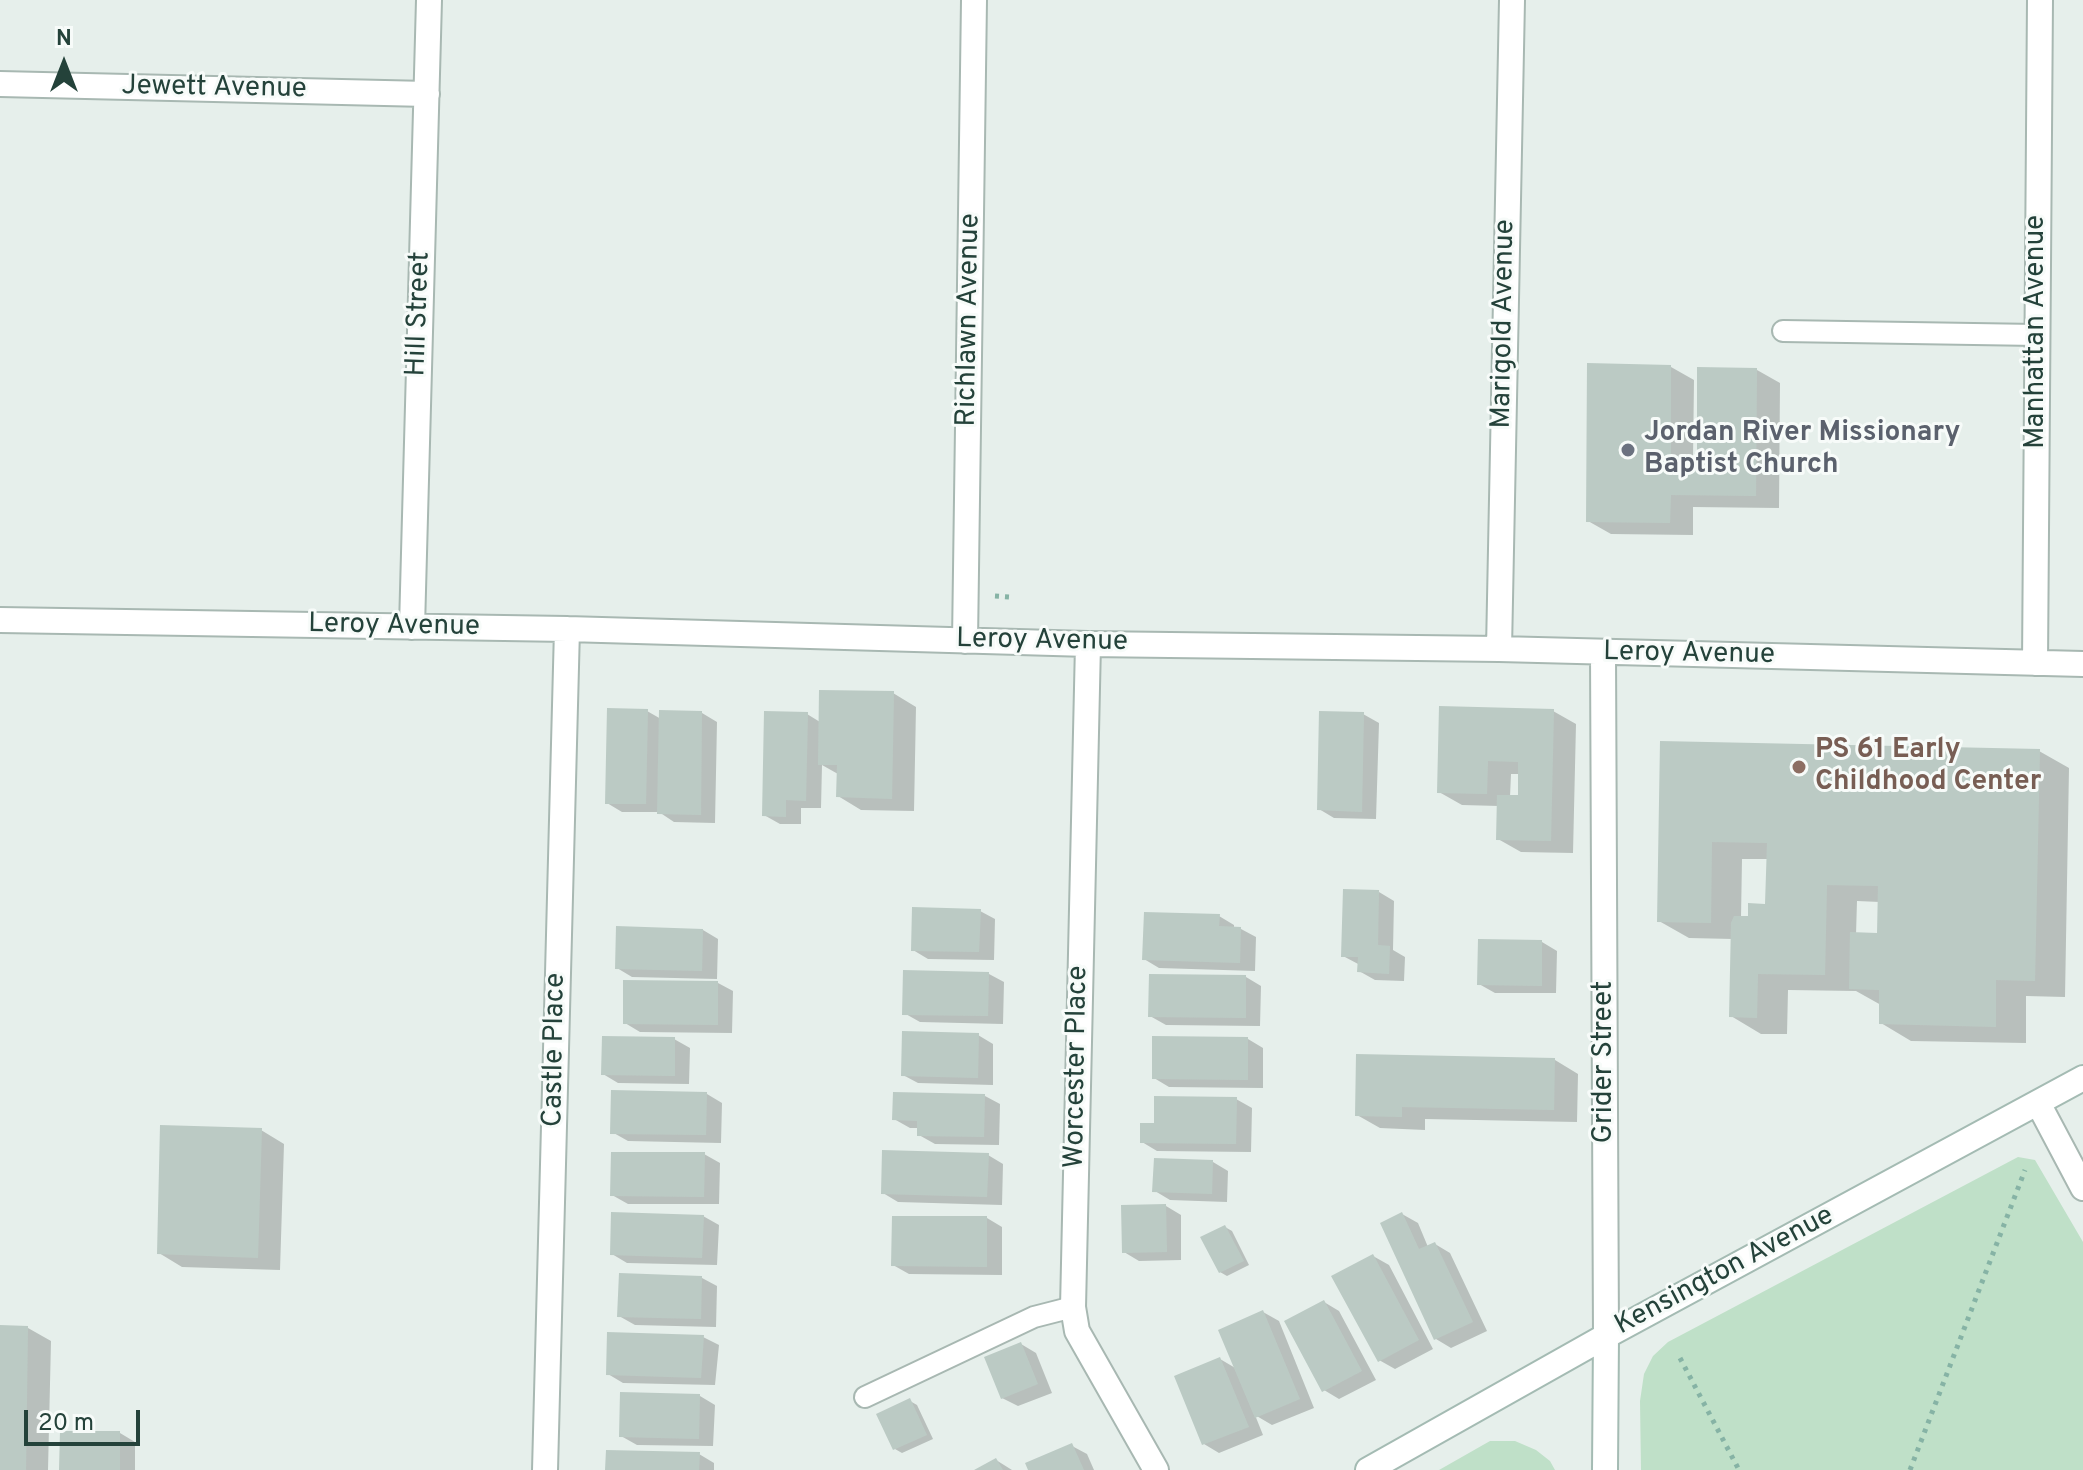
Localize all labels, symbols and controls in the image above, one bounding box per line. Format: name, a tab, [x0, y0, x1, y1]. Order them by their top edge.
north arrow	[24, 24, 104, 104]
text: N	[56, 26, 72, 53]
street label: Jewett Avenue	[121, 71, 307, 107]
street label: Richlawn Avenue	[951, 213, 989, 427]
street label: Manhattan Avenue	[2020, 215, 2054, 449]
street label: Marigold Avenue	[1486, 219, 1524, 429]
street label: Hill Street	[401, 251, 439, 377]
place label: Jordan River Missionary Baptist Church	[1644, 417, 1960, 483]
marker: Jordan River Missionary Baptist Church	[1619, 441, 1637, 459]
street label: Leroy Avenue	[308, 609, 480, 645]
street label: Leroy Avenue	[956, 624, 1128, 660]
street label: Leroy Avenue	[1603, 637, 1775, 673]
place label: PS 61 Early Childhood Center	[1815, 734, 2041, 800]
marker: PS 61 Early Childhood Center	[1790, 758, 1808, 776]
street label: Worcester Place	[1059, 965, 1097, 1169]
street label: Castle Place	[538, 973, 574, 1127]
street label: Grider Street	[1588, 981, 1622, 1143]
street label: Kensington Avenue	[1610, 1200, 1840, 1344]
scale bar	[28, 1394, 144, 1444]
text: 20 m	[38, 1409, 94, 1439]

